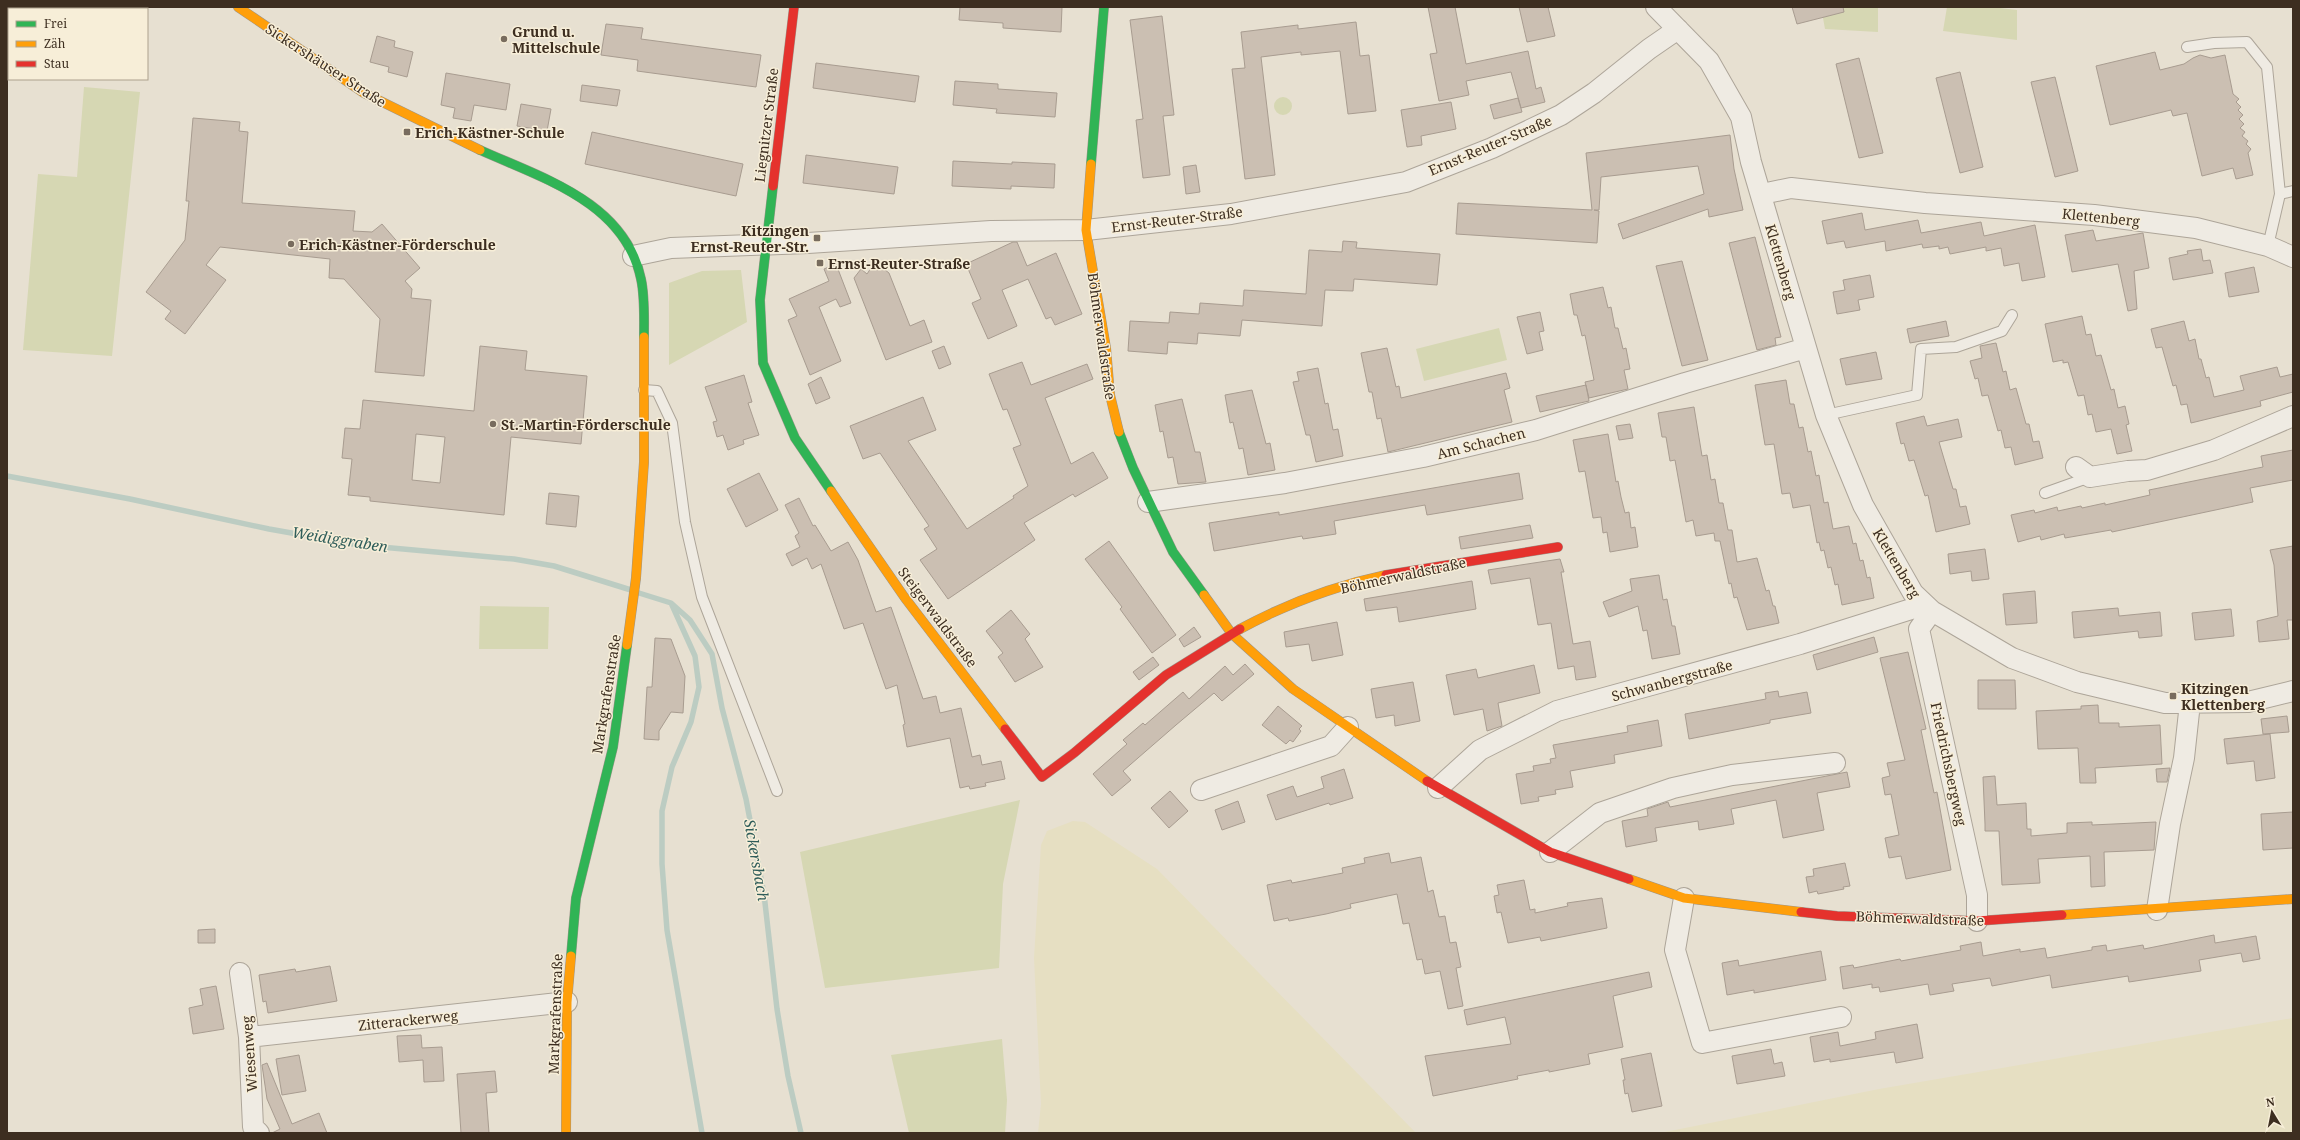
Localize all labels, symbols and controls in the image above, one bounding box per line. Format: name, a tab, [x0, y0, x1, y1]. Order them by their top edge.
legend	[8, 8, 148, 80]
text: Frei	[44, 15, 67, 32]
street label: Sickershäuser Straße	[262, 19, 390, 111]
place label: Grund u. Mittelschule	[512, 22, 600, 57]
marker: Grund u. Mittelschule	[499, 34, 509, 44]
text: Zäh	[44, 35, 66, 52]
text: Stau	[44, 55, 70, 72]
street label: Liegnitzer Straße	[750, 67, 782, 183]
street label: Ernst-Reuter-Straße	[1425, 110, 1555, 180]
place label: Erich-Kästner-Schule	[415, 123, 565, 142]
marker: Erich-Kästner-Schule	[402, 127, 412, 137]
street label: Ernst-Reuter-Straße	[1110, 202, 1244, 236]
street label: Klettenberg	[2061, 203, 2141, 231]
place label: Kitzingen Ernst-Reuter-Str.	[691, 221, 809, 256]
street label: Klettenberg	[1761, 222, 1801, 303]
marker: Kitzingen Ernst-Reuter-Str.	[812, 233, 822, 243]
place label: Erich-Kästner-Förderschule	[299, 235, 496, 254]
marker: Erich-Kästner-Förderschule	[286, 239, 296, 249]
place label: Ernst-Reuter-Straße	[828, 254, 970, 273]
marker: Ernst-Reuter-Straße	[815, 258, 825, 268]
street label: Böhmerwaldstraße	[1084, 271, 1120, 401]
place label: St.-Martin-Förderschule	[501, 415, 671, 434]
marker: St.-Martin-Förderschule	[488, 419, 498, 429]
street label: Am Schachen	[1435, 423, 1527, 463]
water label: Weidiggraben	[291, 522, 389, 556]
street label: Klettenberg	[1869, 525, 1926, 602]
street label: Böhmerwaldstraße	[1338, 552, 1468, 598]
street label: Steigerwaldstraße	[894, 563, 982, 671]
street label: Markgrafenstraße	[587, 633, 625, 755]
street label: Schwanbergstraße	[1609, 655, 1735, 705]
place label: Kitzingen Klettenberg	[2181, 679, 2265, 714]
marker: Kitzingen Klettenberg	[2168, 691, 2178, 701]
street label: Friedrichsbergweg	[1927, 700, 1971, 828]
water label: Sickersbach	[740, 817, 774, 903]
street label: Böhmerwaldstraße	[1856, 906, 1984, 930]
street label: Markgrafenstraße	[543, 953, 567, 1075]
street label: Zitterackerweg	[357, 1005, 459, 1035]
street label: Wiesenweg	[237, 1015, 261, 1093]
north arrow	[2252, 1092, 2292, 1132]
text: N	[2265, 1093, 2276, 1110]

